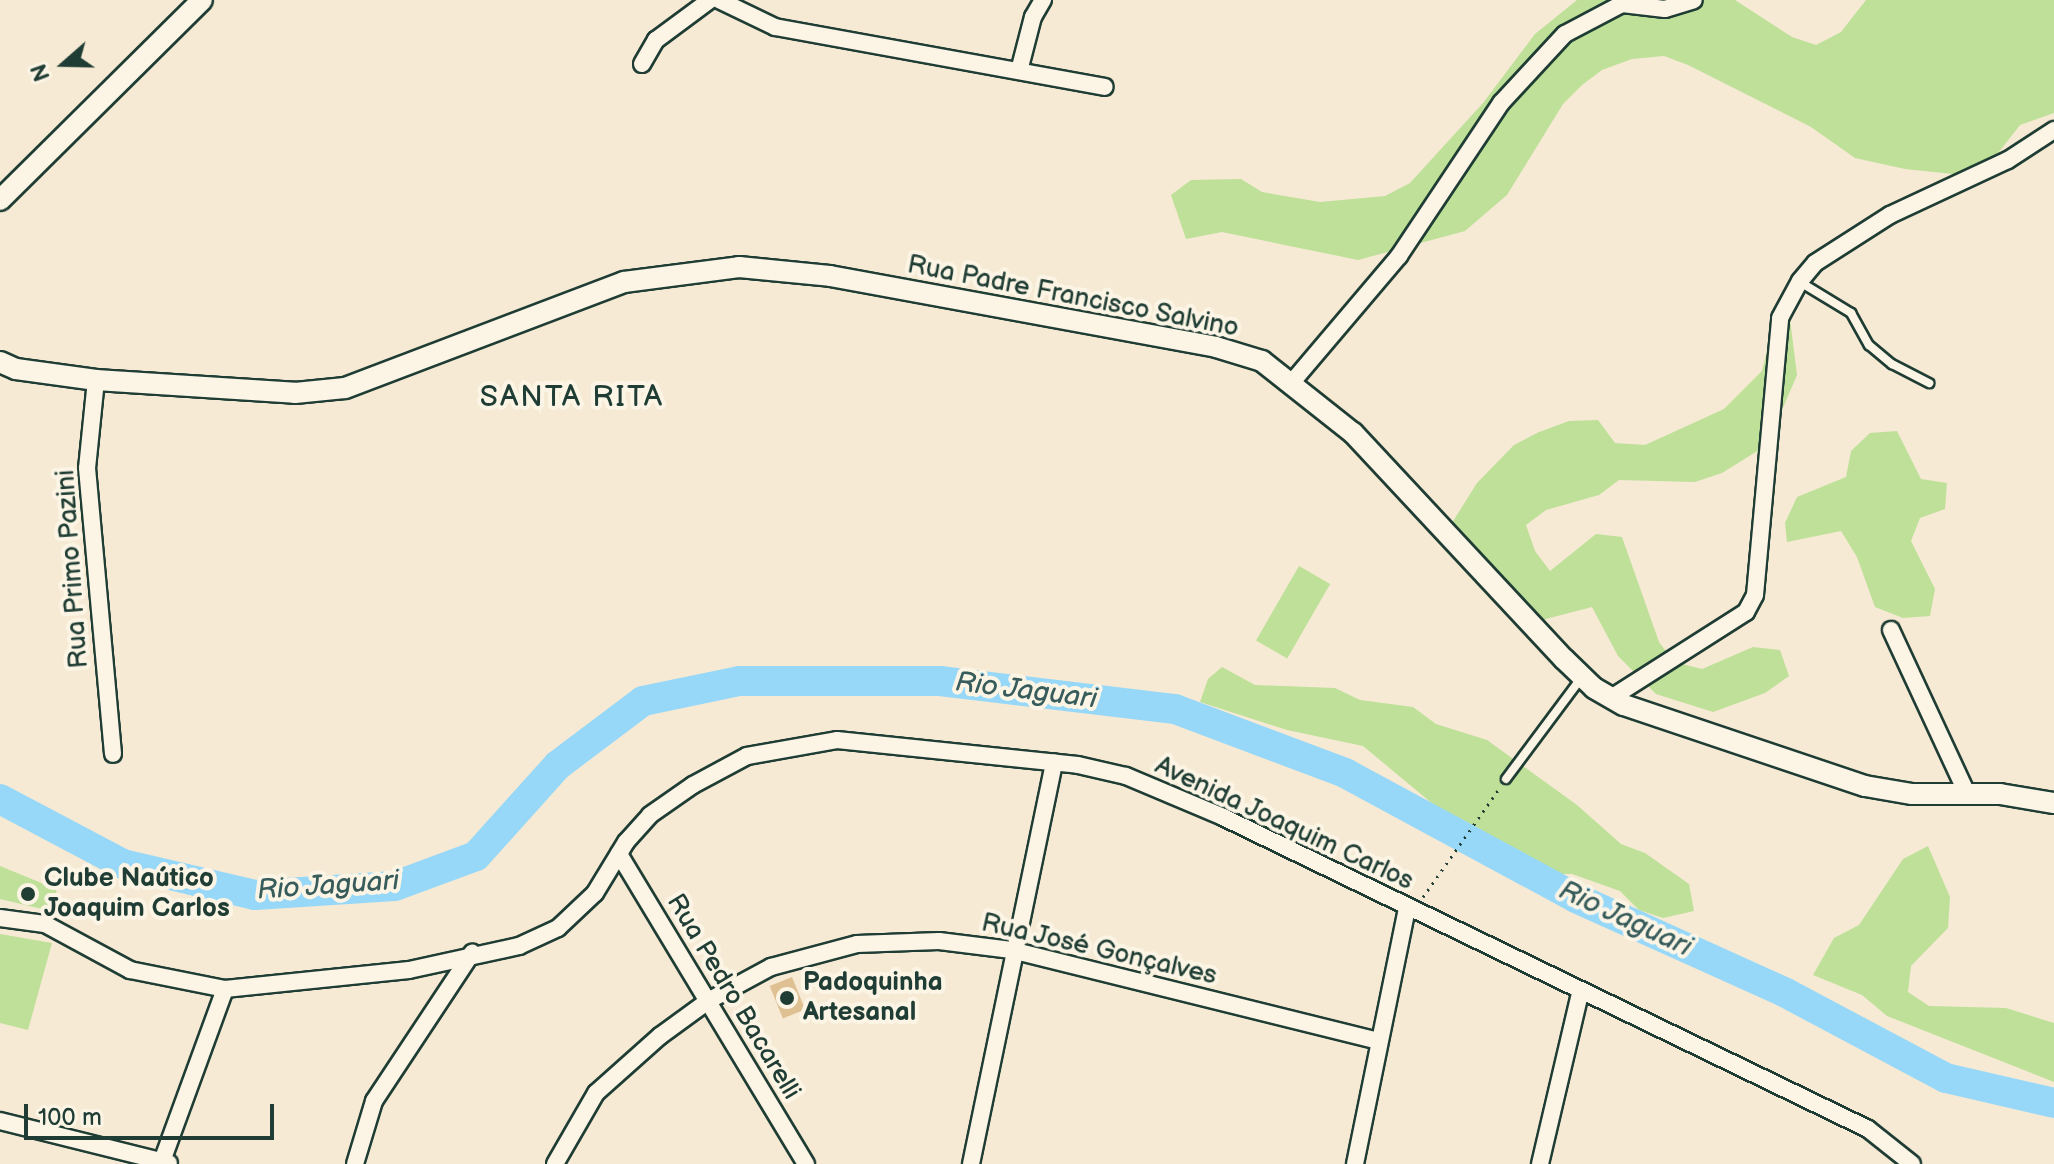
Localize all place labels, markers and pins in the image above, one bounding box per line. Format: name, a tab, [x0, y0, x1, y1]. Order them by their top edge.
place label: Clube Naútico Joaquim Carlos	[44, 863, 230, 924]
marker: Clube Naútico Joaquim Carlos	[19, 885, 37, 903]
place label: Padoquinha Artesanal	[803, 967, 943, 1028]
marker: Padoquinha Artesanal	[778, 989, 796, 1007]

